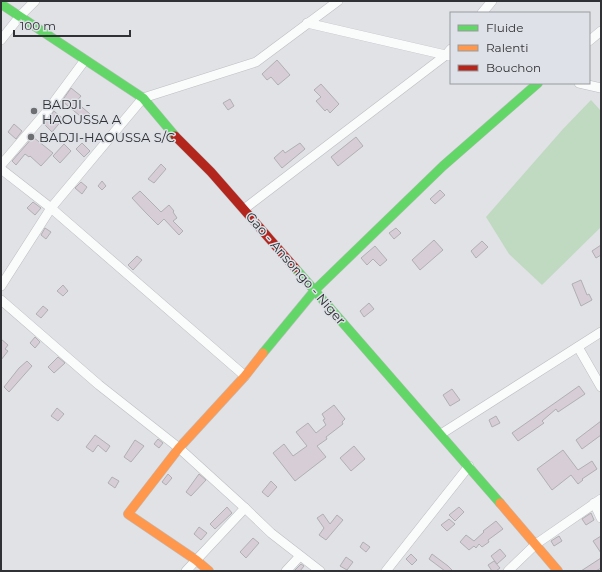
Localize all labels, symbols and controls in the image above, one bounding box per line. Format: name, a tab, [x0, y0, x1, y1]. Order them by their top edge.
scale bar	[14, 12, 130, 38]
legend	[450, 12, 590, 84]
text: 100 m	[20, 18, 56, 33]
text: Fluide	[486, 20, 524, 35]
text: Ralenti	[486, 40, 528, 55]
text: Bouchon	[486, 60, 541, 75]
place label: BADJI - HAOUSSA A	[42, 96, 122, 127]
marker: BADJI - HAOUSSA A	[29, 106, 39, 116]
place label: BADJI-HAOUSSA S/C	[39, 129, 175, 145]
marker: BADJI-HAOUSSA S/C	[26, 132, 36, 142]
street label: Gao - Ansongo - Niger	[243, 208, 349, 328]

